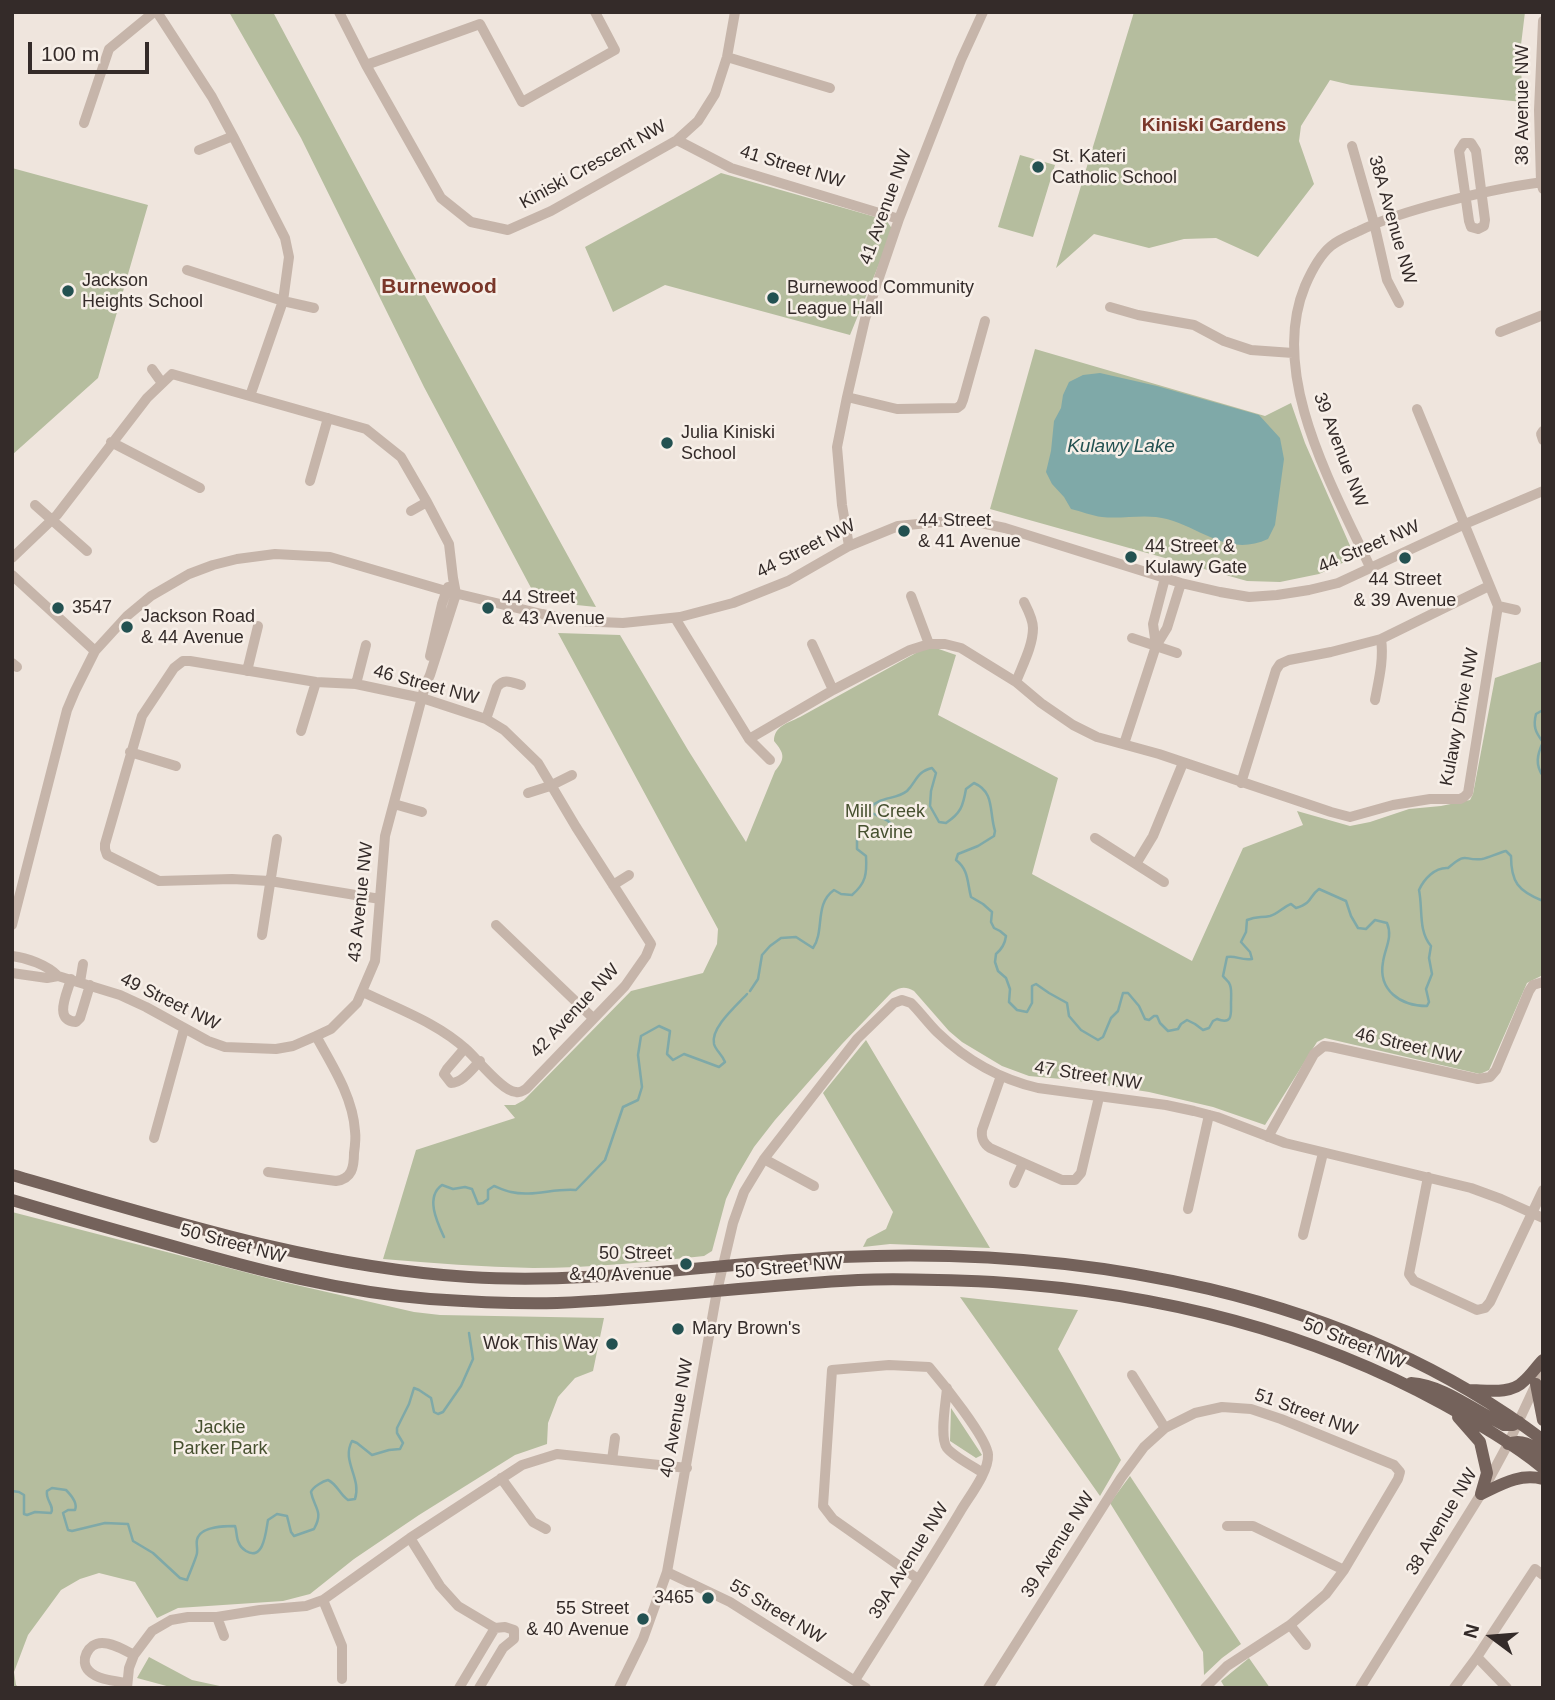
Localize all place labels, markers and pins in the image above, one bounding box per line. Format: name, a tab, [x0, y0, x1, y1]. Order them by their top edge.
place label: St. Kateri Catholic School	[1052, 146, 1177, 188]
marker: St. Kateri Catholic School	[1030, 159, 1046, 175]
place label: Jackson Heights School	[82, 270, 203, 312]
place label: Burnewood Community League Hall	[787, 277, 974, 320]
marker: Jackson Heights School	[60, 283, 76, 299]
marker: Burnewood Community League Hall	[765, 290, 781, 306]
place label: Julia Kiniski School	[681, 422, 775, 464]
marker: Julia Kiniski School	[659, 435, 675, 451]
place label: 44 Street & 41 Avenue	[918, 510, 1021, 552]
marker: 44 Street & 41 Avenue	[896, 523, 912, 539]
place label: 44 Street & Kulawy Gate	[1145, 536, 1247, 578]
marker: 44 Street & Kulawy Gate	[1123, 549, 1139, 565]
marker: 44 Street & 39 Avenue	[1397, 550, 1413, 566]
place label: 44 Street & 39 Avenue	[1354, 569, 1456, 612]
place label: 44 Street & 43 Avenue	[502, 587, 605, 630]
place label: 3547	[72, 597, 112, 619]
marker: 3547	[50, 600, 66, 616]
marker: 44 Street & 43 Avenue	[480, 600, 496, 616]
place label: Jackson Road & 44 Avenue	[141, 606, 255, 648]
marker: Jackson Road & 44 Avenue	[119, 619, 135, 635]
place label: 50 Street & 40 Avenue	[569, 1243, 672, 1286]
marker: 50 Street & 40 Avenue	[678, 1256, 694, 1272]
place label: Mary Brown's	[692, 1318, 800, 1340]
marker: Mary Brown's	[670, 1321, 686, 1337]
place label: Wok This Way	[483, 1333, 598, 1355]
marker: Wok This Way	[604, 1336, 620, 1352]
place label: 3465	[654, 1587, 694, 1609]
marker: 3465	[700, 1590, 716, 1606]
place label: 55 Street & 40 Avenue	[526, 1598, 629, 1640]
marker: 55 Street & 40 Avenue	[635, 1611, 651, 1627]

